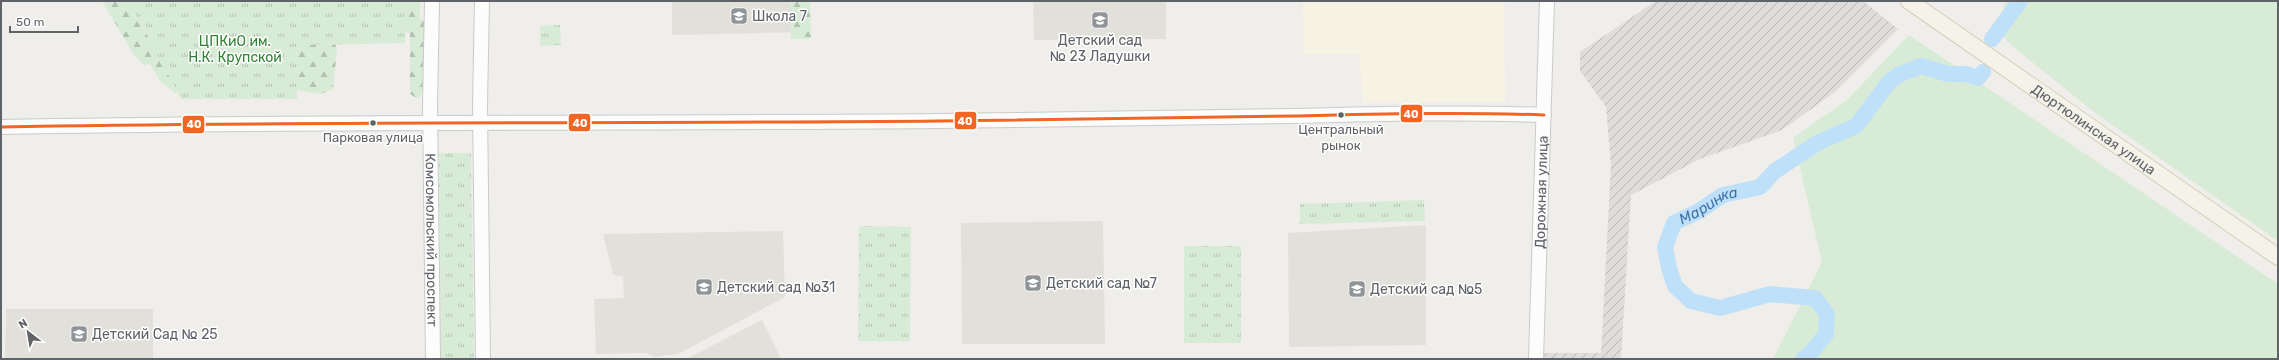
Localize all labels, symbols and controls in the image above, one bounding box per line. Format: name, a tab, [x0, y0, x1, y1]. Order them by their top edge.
school or university icon: Школа 7	[729, 6, 749, 26]
scale bar	[10, 8, 78, 34]
place label: Школа 7	[752, 8, 807, 25]
school or university icon: Детский сад № 23 Ладушки	[1090, 10, 1110, 30]
text: 50 m	[16, 15, 44, 29]
place label: Детский сад № 23 Ладушки	[1050, 32, 1150, 65]
park label: ЦПКиО им. Н.К. Крупской	[188, 33, 282, 66]
street label: Дюртюлинская улица	[2028, 81, 2159, 179]
line badge: 40	[1400, 104, 1423, 123]
text: 40	[1404, 108, 1419, 121]
marker: Центральный рынок	[1336, 110, 1346, 120]
line badge: 40	[954, 111, 977, 130]
line badge: 40	[568, 113, 591, 132]
line badge: 40	[182, 115, 205, 134]
text: 40	[958, 115, 973, 128]
text: 40	[573, 117, 588, 130]
text: 40	[187, 118, 202, 131]
marker: Парковая улица	[368, 118, 378, 128]
place label: Центральный рынок	[1298, 122, 1384, 153]
place label: Парковая улица	[323, 130, 423, 145]
street label: Дорожная улица	[1531, 135, 1552, 249]
street label: Комсомольский проспект	[422, 153, 441, 327]
water label: Маринка	[1676, 183, 1739, 228]
school or university icon: Детский сад №7	[1023, 273, 1043, 293]
place label: Детский сад №7	[1046, 275, 1157, 292]
school or university icon: Детский сад №31	[694, 277, 714, 297]
place label: Детский сад №31	[717, 279, 835, 296]
school or university icon: Детский сад №5	[1347, 279, 1367, 299]
place label: Детский сад №5	[1370, 281, 1482, 298]
north arrow	[8, 312, 48, 352]
text: N	[16, 316, 30, 331]
school or university icon: Детский Сад № 25	[69, 324, 89, 344]
place label: Детский Сад № 25	[92, 326, 218, 343]

